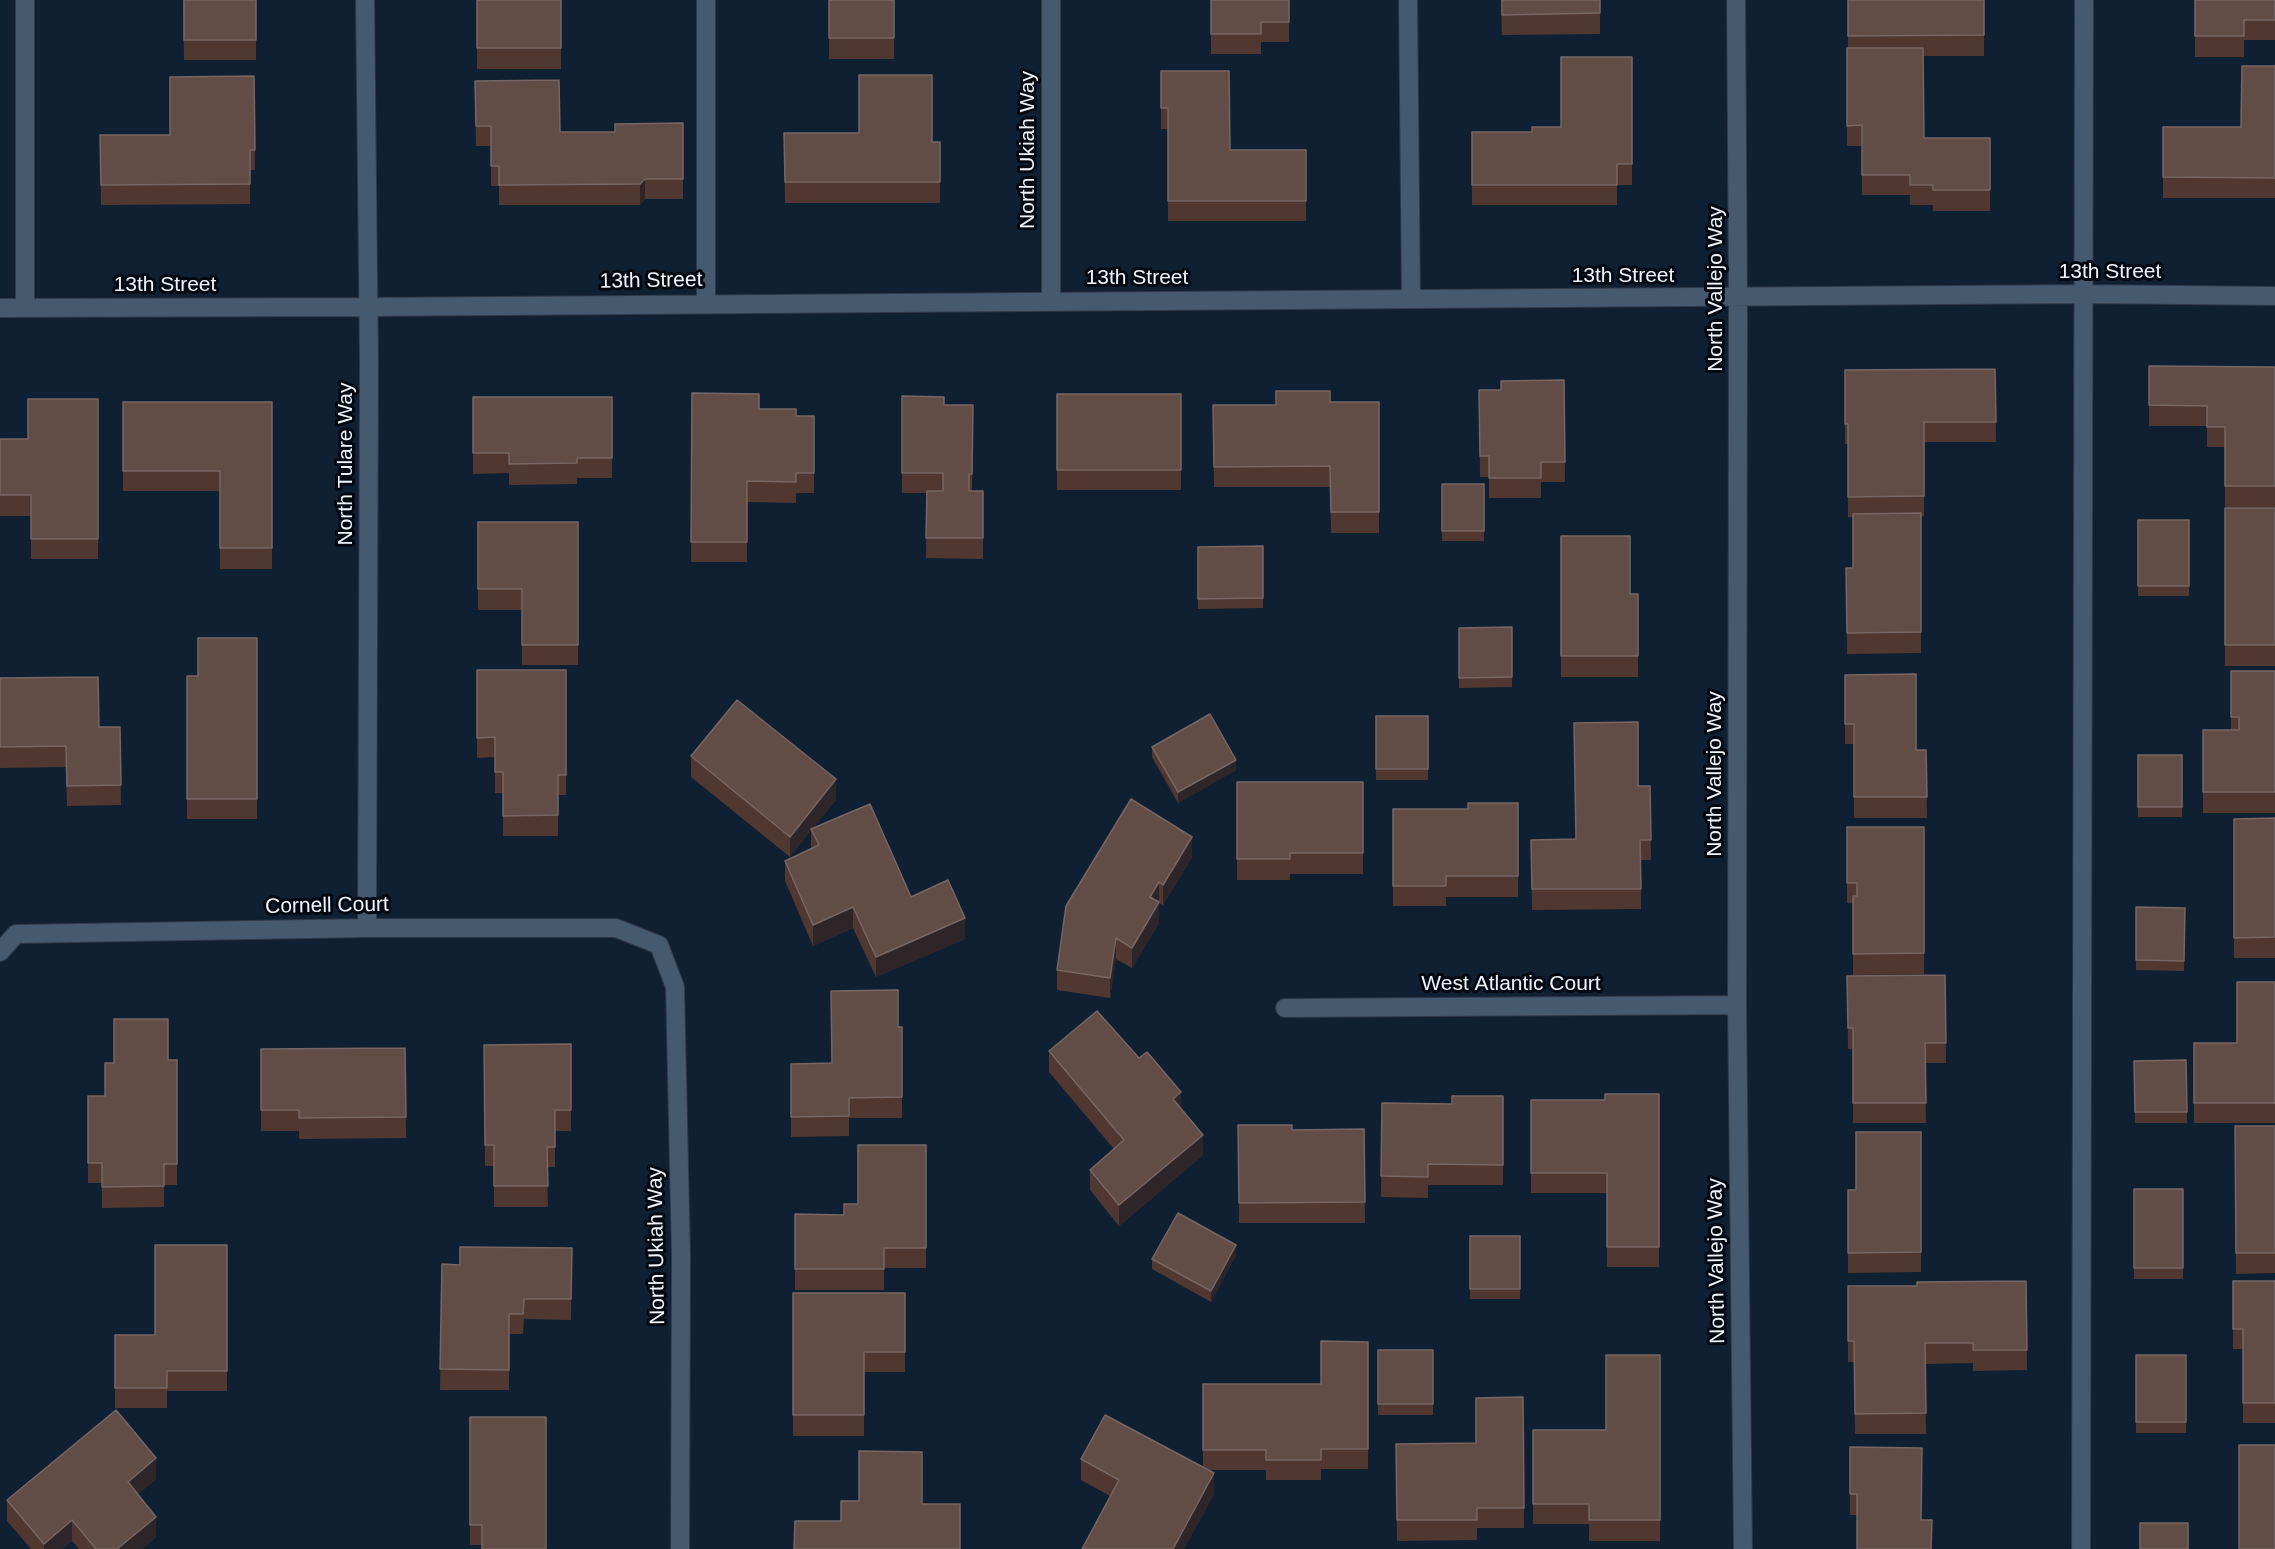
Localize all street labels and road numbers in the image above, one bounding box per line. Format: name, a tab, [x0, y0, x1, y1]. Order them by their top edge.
street label: North Ukiah Way	[1015, 71, 1041, 229]
street label: North Vallejo Way	[1703, 206, 1729, 372]
street label: 13th Street	[2059, 259, 2161, 285]
street label: 13th Street	[1572, 263, 1674, 289]
street label: 13th Street	[1086, 265, 1188, 291]
street label: 13th Street	[599, 268, 703, 294]
street label: 13th Street	[114, 272, 216, 298]
street label: North Tulare Way	[333, 383, 359, 545]
street label: North Vallejo Way	[1702, 691, 1728, 857]
street label: Cornell Court	[265, 892, 389, 920]
street label: West Atlantic Court	[1421, 971, 1601, 997]
street label: North Ukiah Way	[643, 1167, 671, 1325]
street label: North Vallejo Way	[1703, 1178, 1731, 1344]

